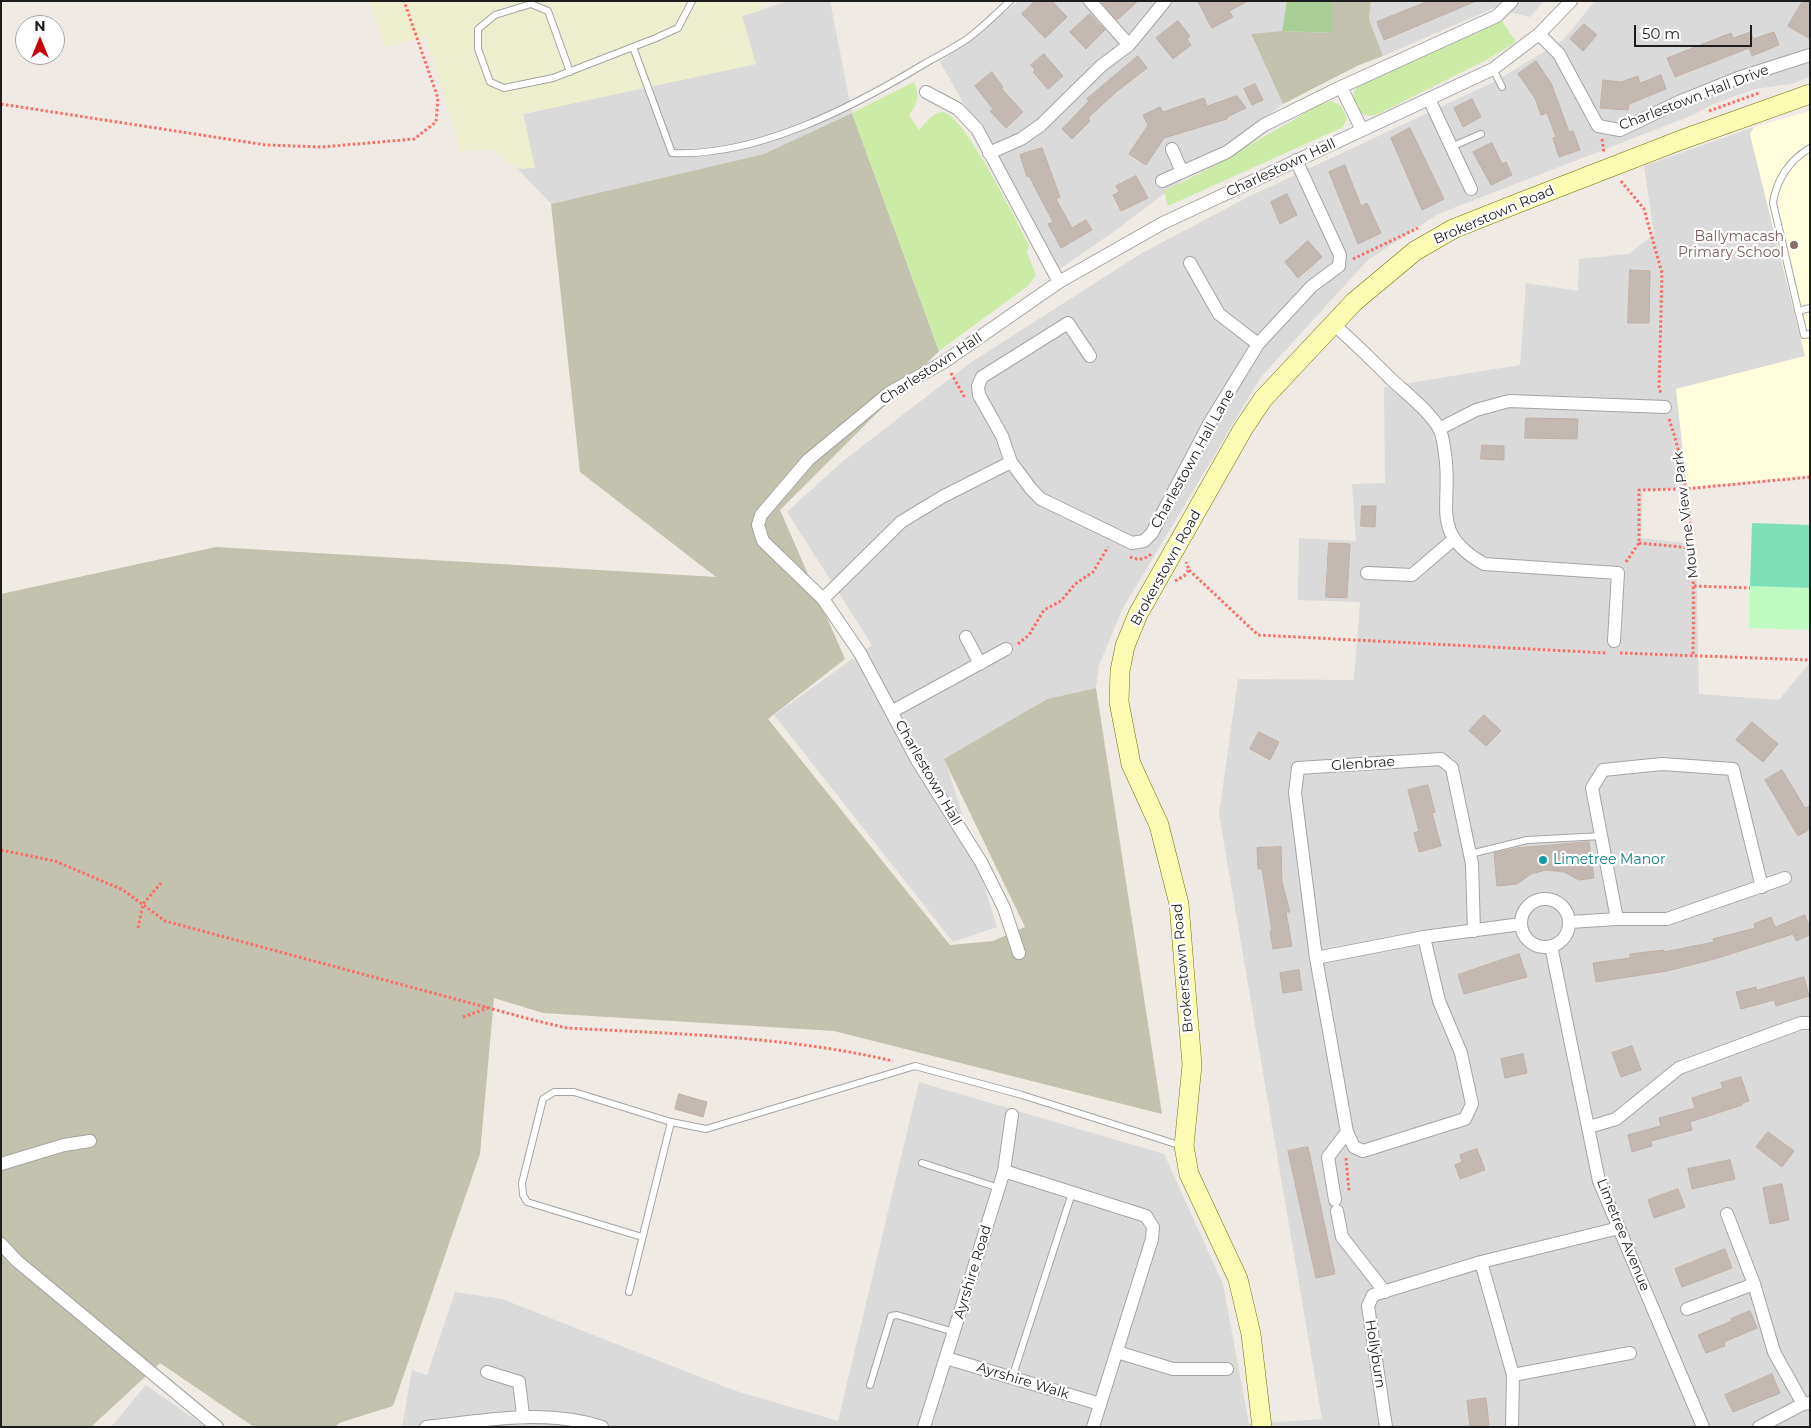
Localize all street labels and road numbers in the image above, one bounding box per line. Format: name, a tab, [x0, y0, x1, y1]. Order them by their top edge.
street label: Charlestown Hall Drive	[1617, 62, 1771, 134]
street label: Charlestown Hall	[1224, 135, 1338, 201]
street label: Brokerstown Road	[1431, 182, 1557, 248]
street label: Charlestown Hall	[877, 330, 985, 408]
street label: Charlestown Hall Lane	[1148, 386, 1238, 532]
street label: Mourne View Park	[1670, 450, 1702, 580]
street label: Brokerstown Road	[1127, 507, 1205, 629]
street label: Charlestown Hall	[891, 717, 965, 829]
street label: Glenbrae	[1331, 753, 1395, 775]
street label: Brokerstown Road	[1169, 903, 1197, 1033]
street label: Limetree Avenue	[1593, 1176, 1653, 1294]
street label: Ayrshire Road	[951, 1223, 995, 1321]
street label: Hollyburn	[1361, 1319, 1389, 1389]
street label: Ayrshire Walk	[975, 1359, 1071, 1403]

